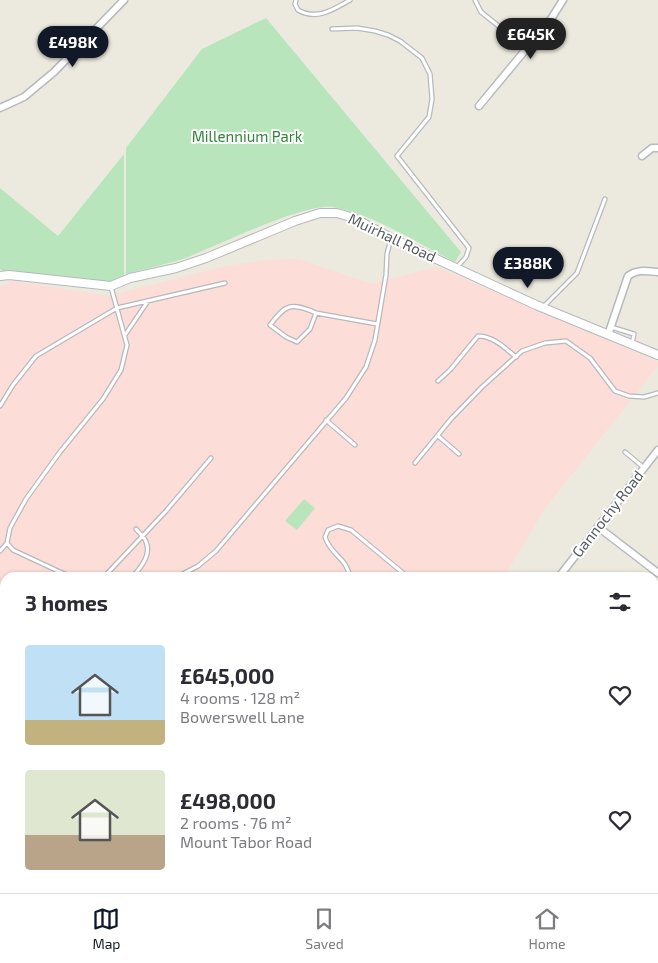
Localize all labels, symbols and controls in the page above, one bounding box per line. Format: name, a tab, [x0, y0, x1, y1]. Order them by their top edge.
pin: £645K	[496, 18, 566, 60]
text: £645K	[507, 24, 555, 43]
pin: £498K	[38, 26, 108, 68]
text: £498K	[48, 32, 98, 51]
park label: Millennium Park	[192, 127, 303, 145]
street label: Muirhall Road	[346, 209, 439, 265]
pin: £388K	[493, 246, 563, 289]
text: £388K	[504, 253, 552, 272]
street label: Gannochy Road	[568, 466, 647, 560]
icon: filters	[606, 588, 634, 616]
text: 3 homes	[25, 590, 108, 615]
text: £645,000	[180, 663, 275, 688]
icon: home	[65, 665, 125, 725]
icon: heart	[606, 681, 634, 709]
text: 4 rooms · 128 m²	[180, 688, 300, 707]
text: Bowerswell Lane	[180, 707, 305, 726]
text: £498,000	[180, 788, 276, 813]
icon: home	[65, 790, 125, 850]
icon: heart	[606, 806, 634, 834]
text: 2 rooms · 76 m²	[180, 813, 292, 832]
text: Mount Tabor Road	[180, 832, 312, 851]
tab: Map	[92, 905, 120, 952]
tab: Saved	[305, 905, 344, 952]
tab: Home	[529, 905, 566, 952]

